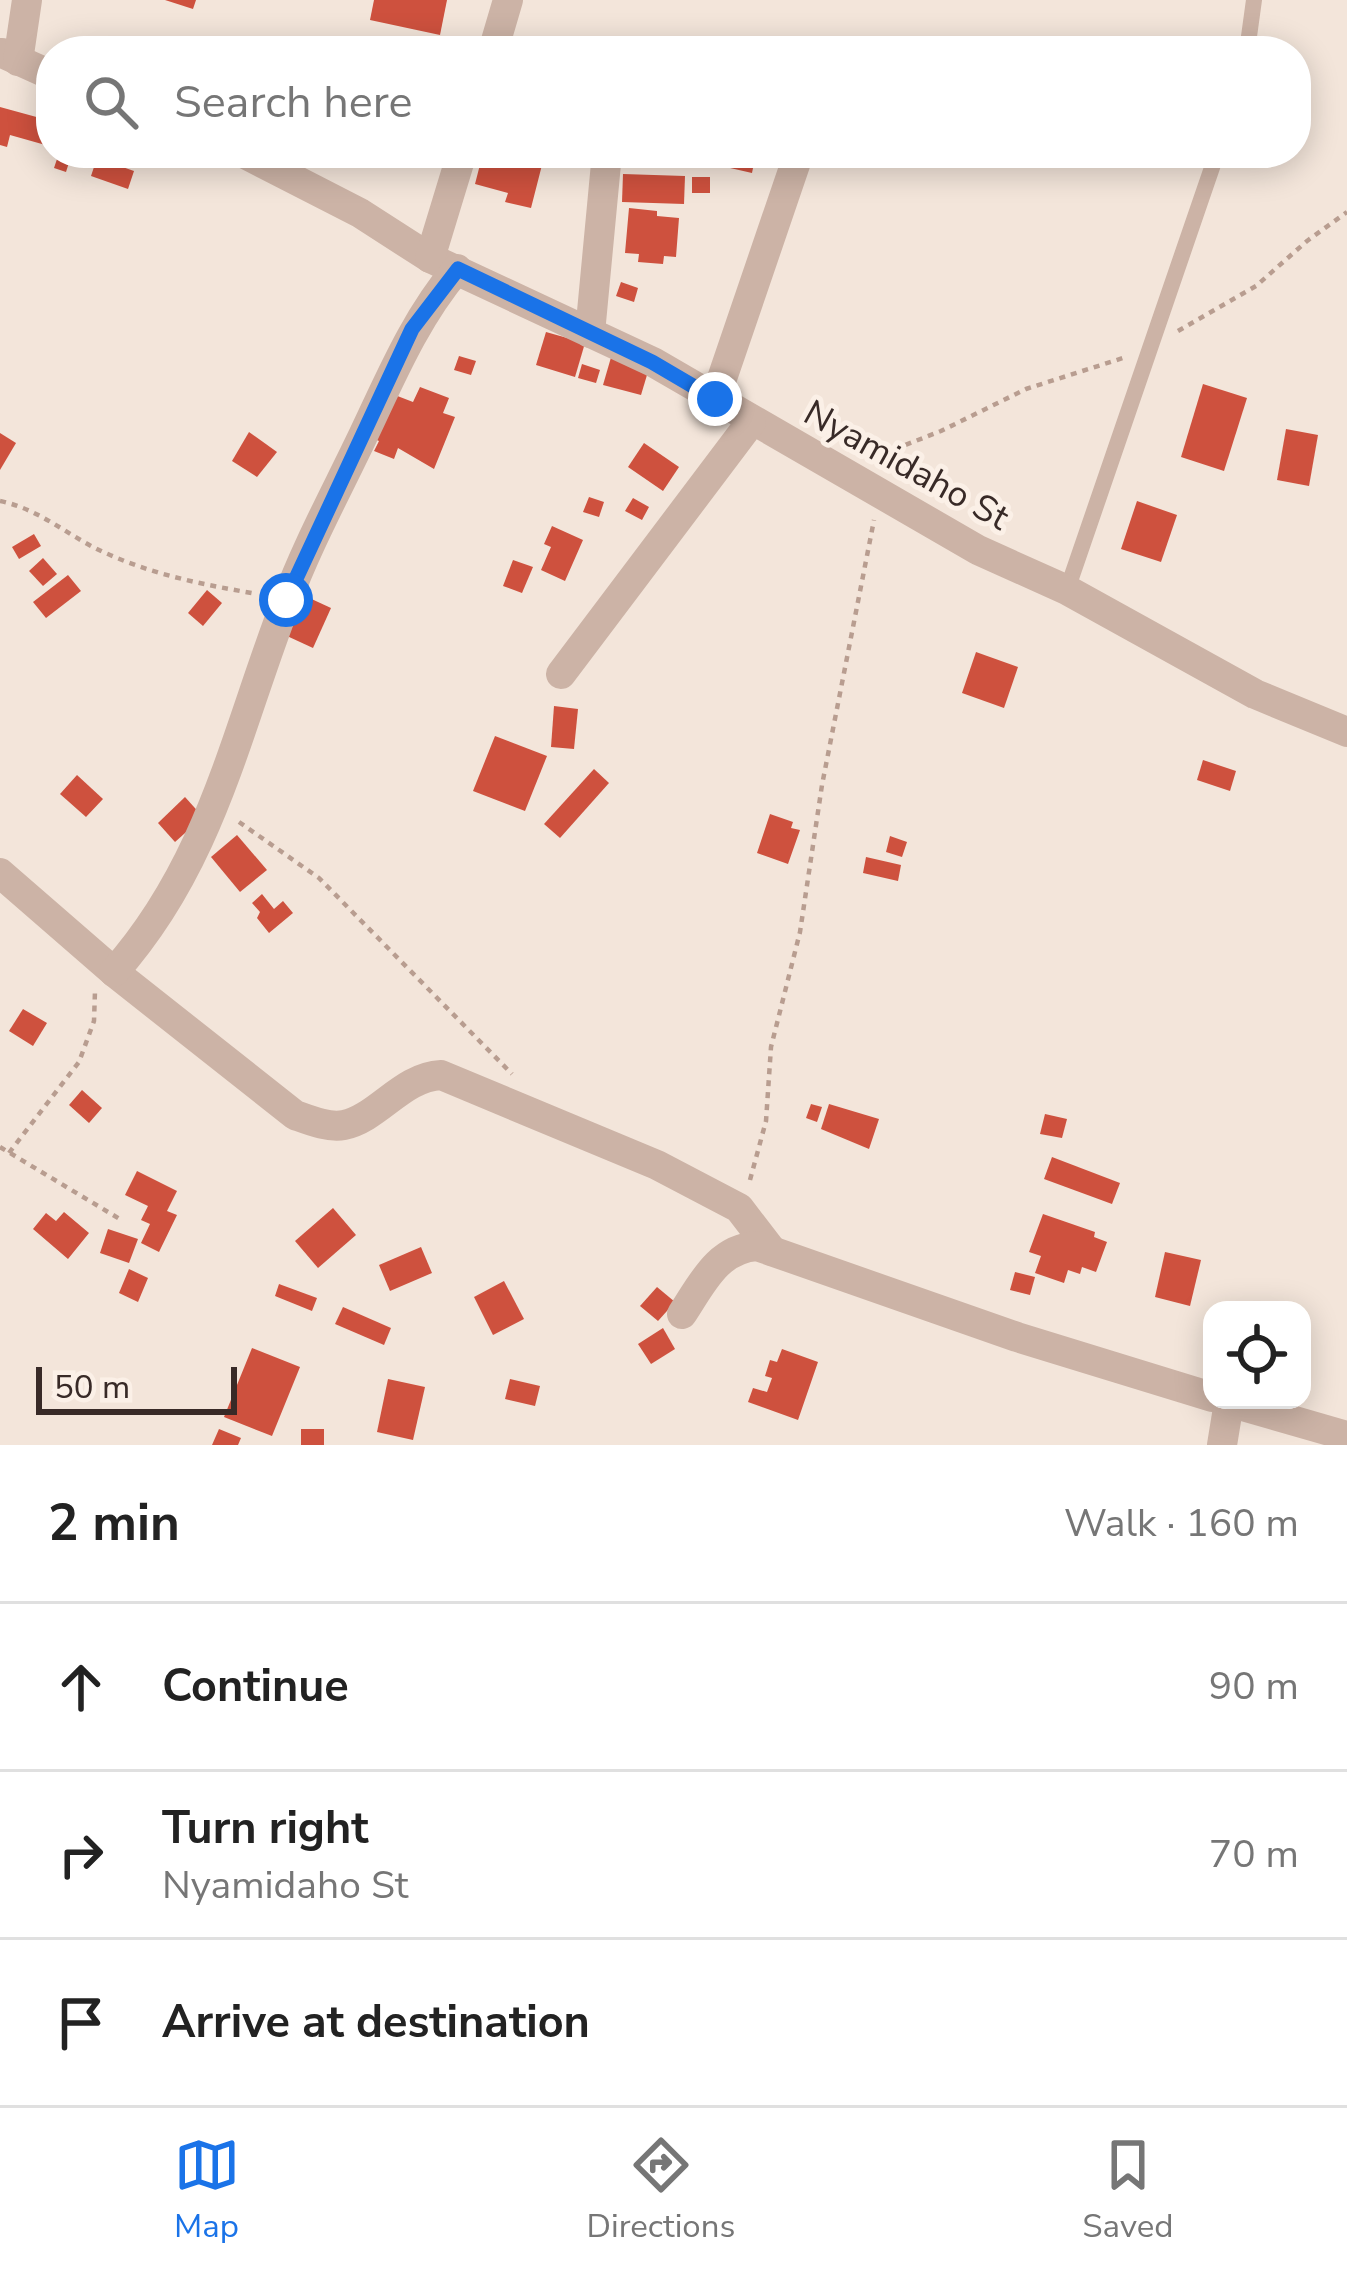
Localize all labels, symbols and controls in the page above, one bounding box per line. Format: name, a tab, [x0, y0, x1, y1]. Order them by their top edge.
search box	[36, 36, 1311, 168]
icon: search	[78, 69, 144, 135]
text: Search here	[174, 72, 413, 133]
route end	[688, 372, 742, 426]
street label: Nyamidaho St	[795, 389, 1018, 542]
route start	[259, 573, 313, 627]
map controls	[1203, 1301, 1311, 1409]
button: locate	[1203, 1301, 1311, 1409]
scale bar	[36, 1361, 237, 1414]
text: 50 m	[54, 1365, 130, 1410]
text: 2 min	[48, 1488, 180, 1558]
text: Walk · 160 m	[1064, 1497, 1299, 1550]
icon: ahead	[48, 1654, 114, 1720]
text: Continue	[162, 1656, 349, 1717]
text: 90 m	[1209, 1660, 1299, 1713]
text: Turn right	[162, 1798, 369, 1859]
icon: right	[48, 1822, 114, 1888]
text: 70 m	[1209, 1828, 1299, 1881]
text: Nyamidaho St	[162, 1859, 408, 1912]
icon: arrive	[48, 1990, 114, 2056]
text: Arrive at destination	[162, 1992, 590, 2053]
tab: Map	[174, 2132, 240, 2249]
tab: Directions	[587, 2132, 735, 2249]
tab: Saved	[1082, 2132, 1173, 2249]

